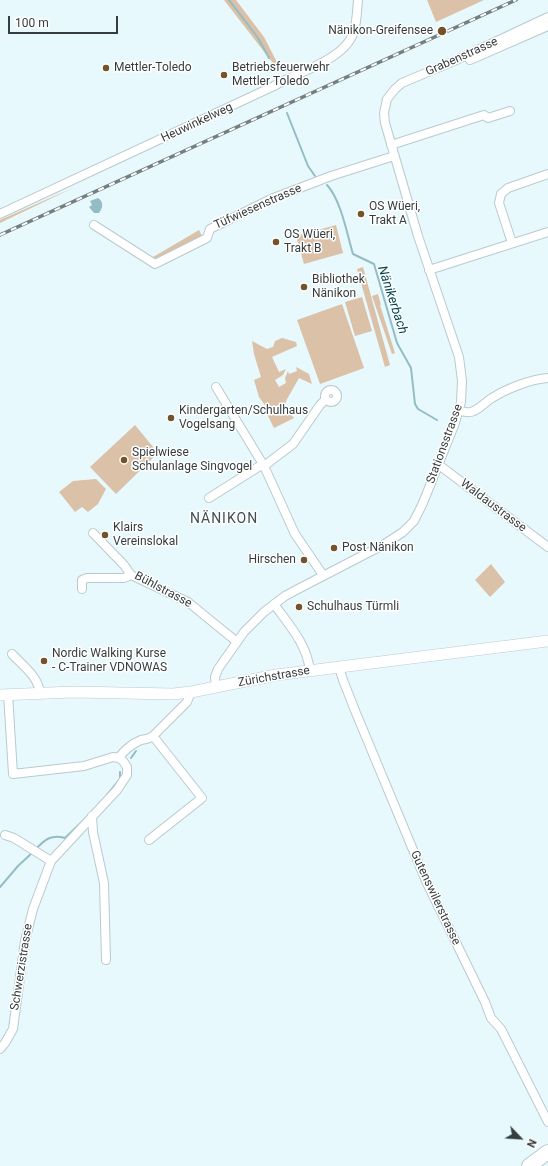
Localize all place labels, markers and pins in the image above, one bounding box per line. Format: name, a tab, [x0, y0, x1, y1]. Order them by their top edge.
place label: Nänikon-Greifensee	[328, 24, 433, 38]
marker: Nänikon-Greifensee	[436, 25, 448, 37]
place label: Mettler-Toledo	[114, 61, 192, 75]
place label: Betriebsfeuerwehr Mettler Toledo	[232, 61, 330, 89]
marker: Mettler-Toledo	[101, 63, 111, 73]
marker: Betriebsfeuerwehr Mettler Toledo	[219, 70, 229, 80]
place label: OS Wüeri, Trakt A	[369, 200, 420, 228]
marker: OS Wüeri, Trakt A	[356, 209, 366, 219]
place label: OS Wüeri, Trakt B	[284, 228, 335, 256]
marker: OS Wüeri, Trakt B	[271, 237, 281, 247]
place label: Bibliothek Nänikon	[312, 273, 365, 301]
marker: Bibliothek Nänikon	[299, 282, 309, 292]
place label: Kindergarten/Schulhaus Vogelsang	[179, 404, 308, 432]
marker: Kindergarten/Schulhaus Vogelsang	[166, 413, 176, 423]
place label: Spielwiese Schulanlage Singvogel	[132, 446, 252, 474]
marker: Spielwiese Schulanlage Singvogel	[119, 455, 129, 465]
place label: Klairs Vereinslokal	[113, 521, 178, 549]
marker: Klairs Vereinslokal	[100, 530, 110, 540]
place label: Post Nänikon	[342, 541, 414, 555]
marker: Post Nänikon	[329, 543, 339, 553]
place label: Hirschen	[248, 553, 296, 567]
marker: Hirschen	[299, 555, 309, 565]
place label: Schulhaus Türmli	[307, 600, 399, 614]
marker: Schulhaus Türmli	[294, 602, 304, 612]
place label: Nordic Walking Kurse - C-Trainer VDNOWAS	[52, 647, 167, 675]
marker: Nordic Walking Kurse - C-Trainer VDNOWAS	[39, 656, 49, 666]

